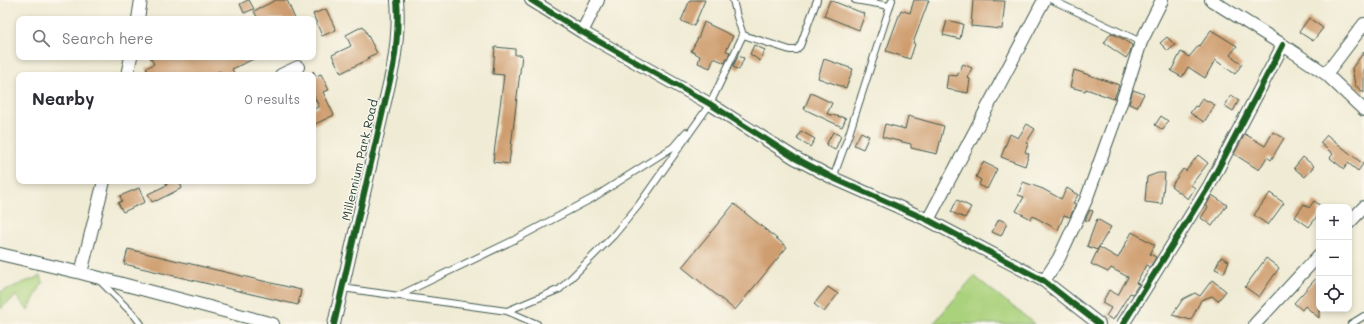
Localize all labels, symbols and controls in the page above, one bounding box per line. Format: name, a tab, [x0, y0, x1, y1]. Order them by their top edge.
search box	[16, 16, 316, 60]
icon: search	[30, 27, 52, 49]
text: Search here	[62, 28, 153, 48]
text: Nearby	[32, 87, 94, 109]
text: 0 results	[245, 90, 300, 107]
street label: Millennium Park Road	[337, 97, 381, 222]
map controls	[1316, 204, 1352, 312]
button: +	[1316, 204, 1352, 240]
button: −	[1316, 240, 1352, 276]
button: locate	[1316, 276, 1352, 312]

